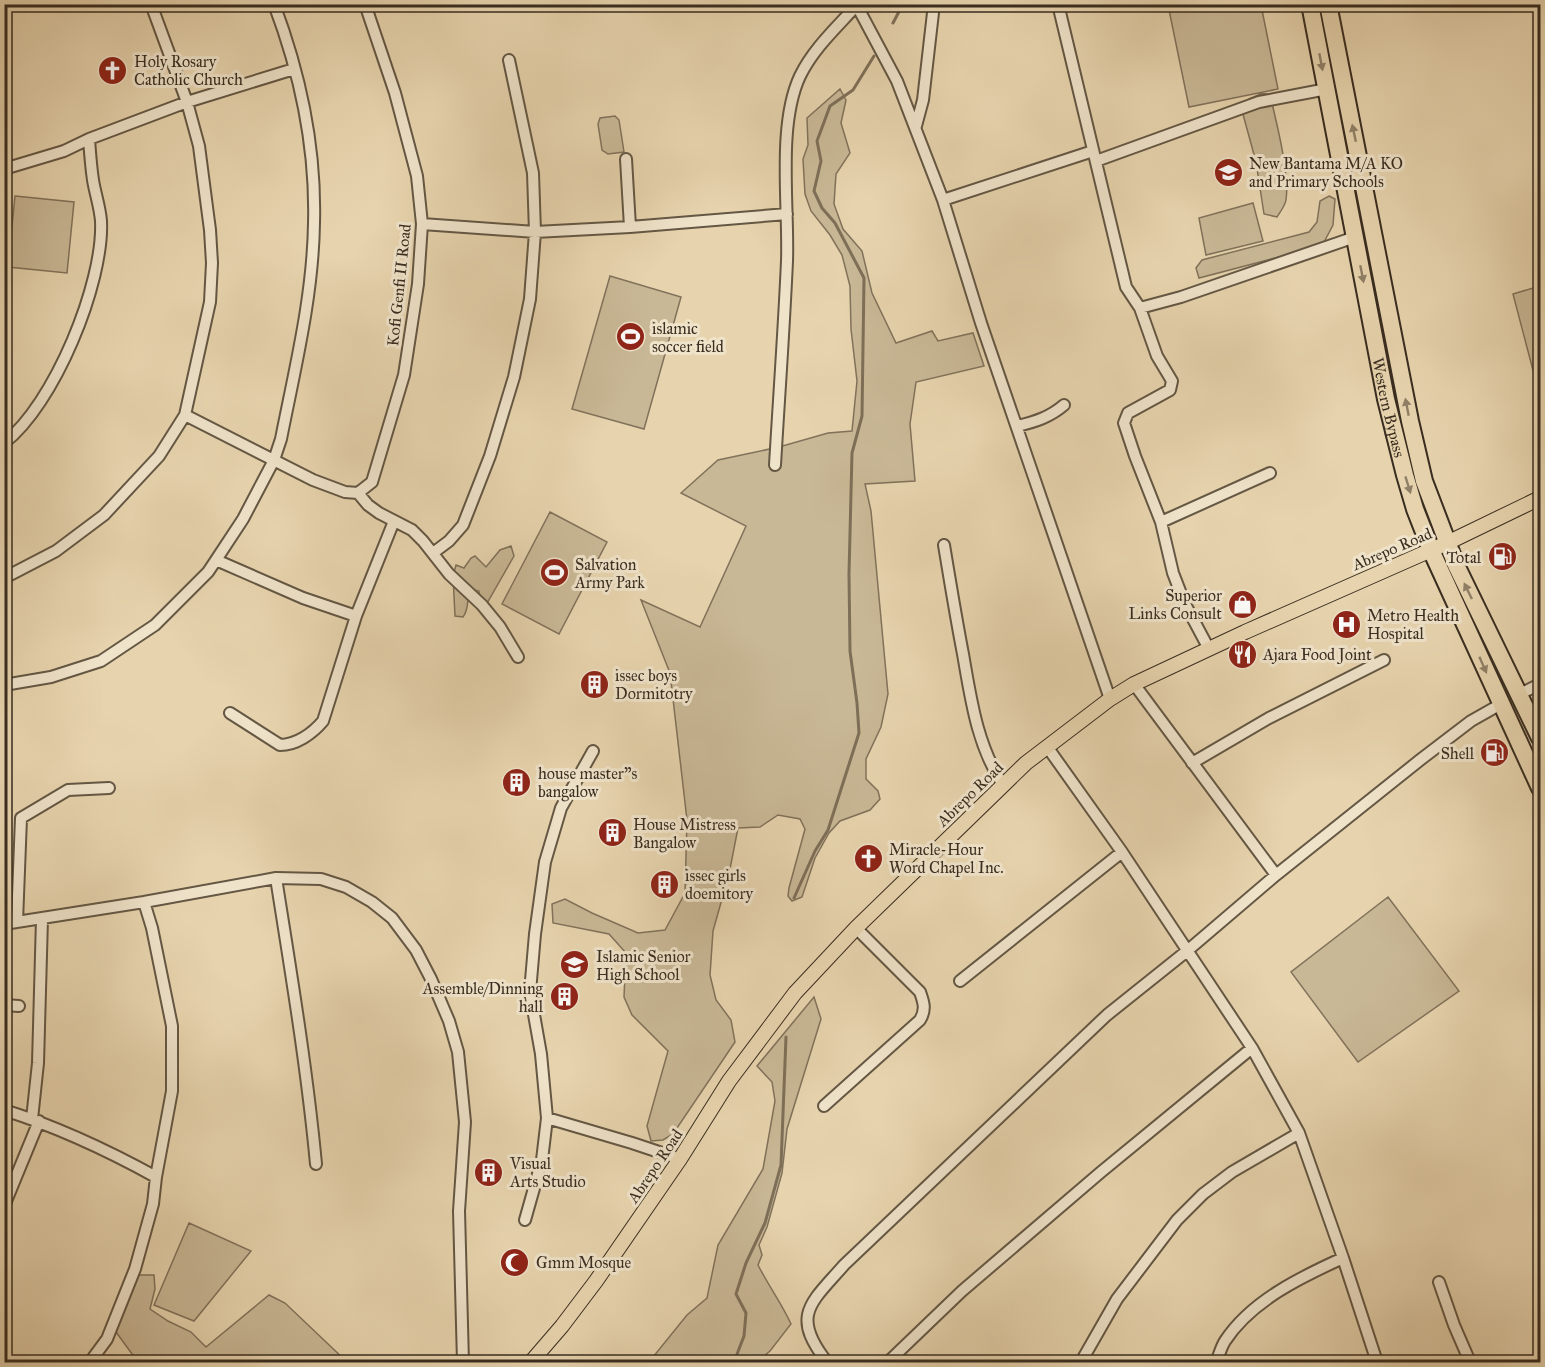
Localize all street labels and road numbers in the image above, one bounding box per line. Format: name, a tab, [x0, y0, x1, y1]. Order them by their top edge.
street label: Kofi Genfi II Road	[383, 223, 415, 347]
street label: Western Bypass	[1369, 356, 1410, 459]
street label: Abrepo Road	[1348, 524, 1435, 575]
street label: Abrepo Road	[932, 758, 1007, 831]
street label: Abrepo Road	[623, 1126, 687, 1207]

